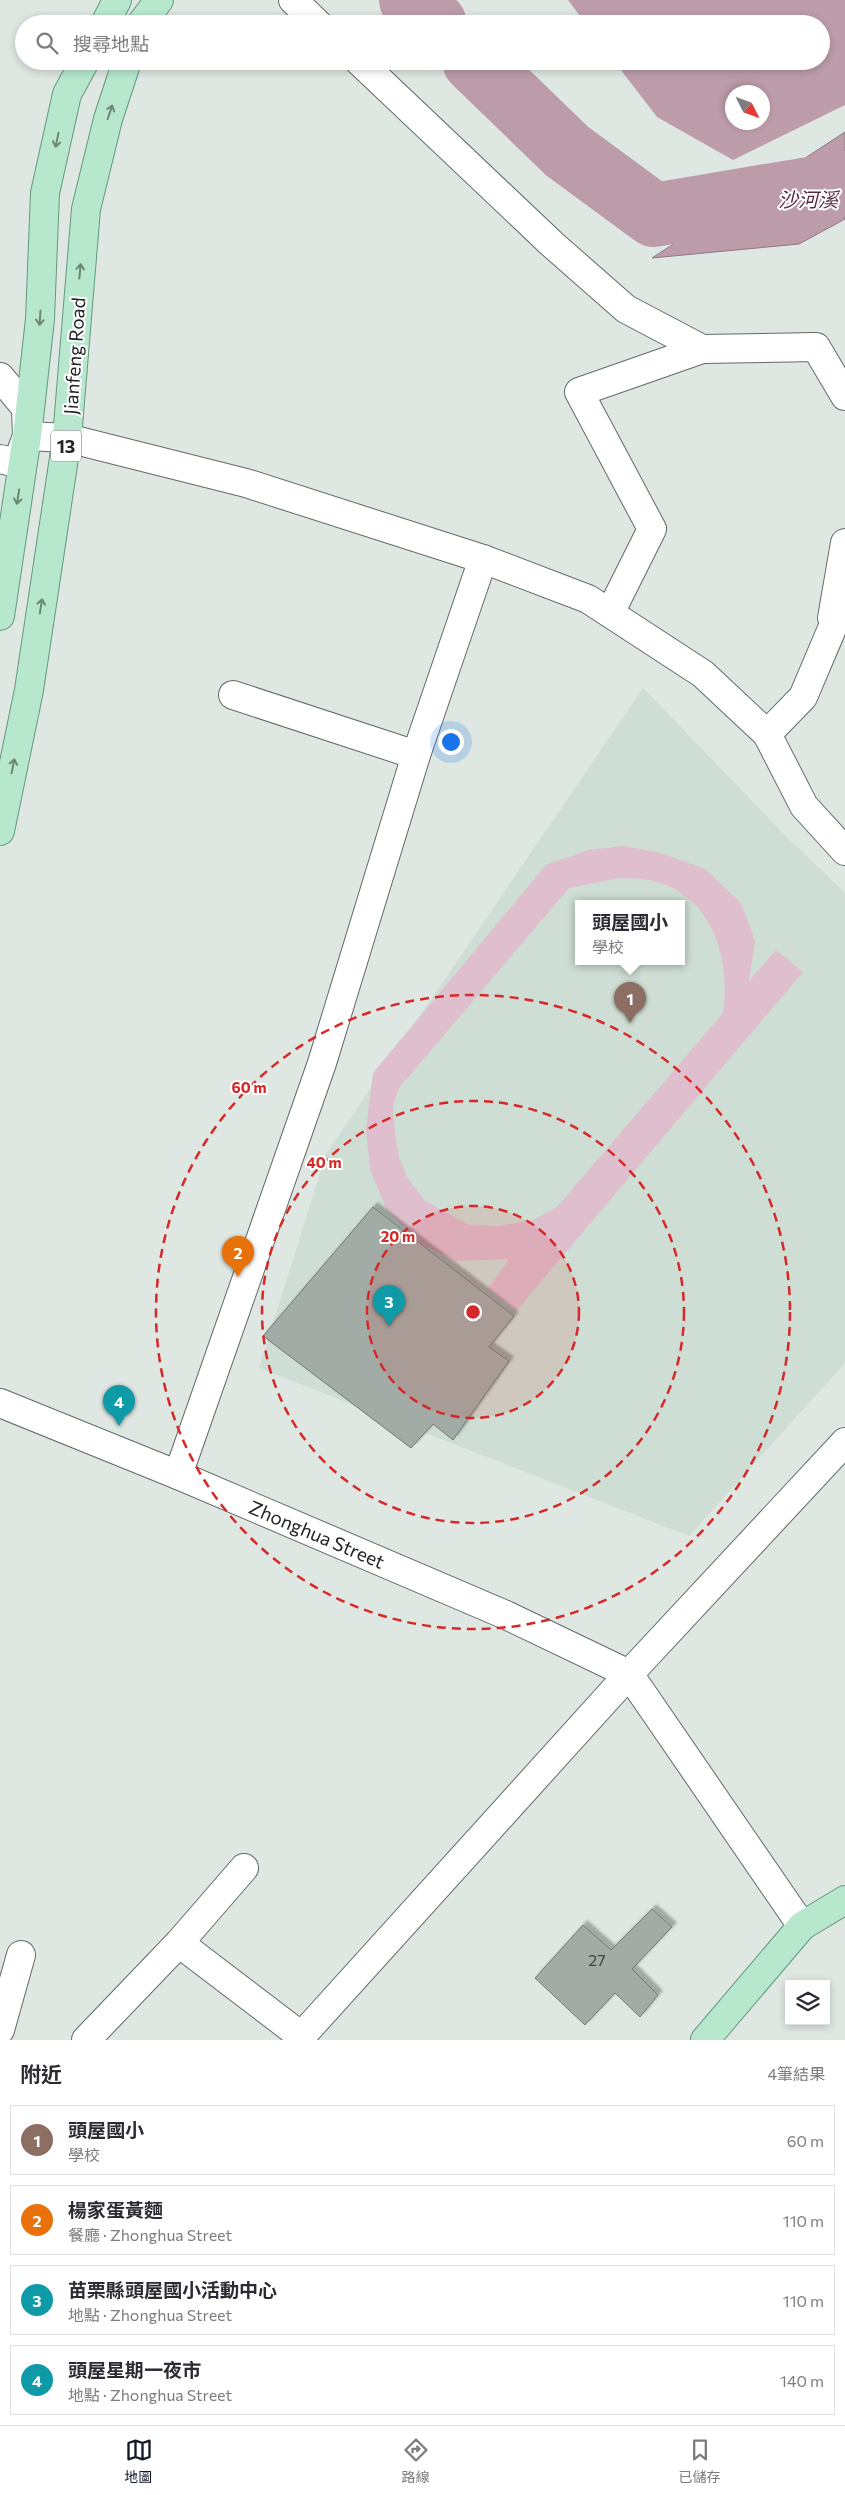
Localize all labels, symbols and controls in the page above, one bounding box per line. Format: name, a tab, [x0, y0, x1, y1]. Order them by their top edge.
search box	[15, 15, 830, 70]
icon: search	[33, 29, 61, 57]
text: 搜尋地點	[73, 32, 149, 55]
north arrow	[725, 85, 770, 130]
one-way arrow	[106, 104, 115, 120]
one-way arrow	[52, 131, 61, 147]
water label: 沙河溪	[778, 187, 841, 211]
one-way arrow	[76, 263, 85, 279]
street label: Jianfeng Road	[58, 297, 90, 415]
one-way arrow	[35, 310, 44, 326]
road number: 13	[51, 431, 81, 462]
one-way arrow	[13, 488, 23, 504]
one-way arrow	[37, 598, 47, 614]
your location	[438, 729, 464, 755]
one-way arrow	[9, 758, 18, 774]
popup	[575, 900, 685, 965]
text: 頭屋國小	[592, 910, 668, 933]
text: 學校	[592, 937, 624, 956]
pin: 1	[614, 982, 646, 1023]
text: 60 m	[231, 1078, 267, 1096]
text: 40 m	[306, 1153, 342, 1171]
text: 20 m	[381, 1227, 415, 1245]
pin: 2	[222, 1236, 254, 1277]
pin: 3	[373, 1285, 405, 1326]
centre of rings	[464, 1303, 482, 1321]
pin: 4	[103, 1385, 135, 1426]
street label: Zhonghua Street	[246, 1495, 388, 1573]
house number: 27	[588, 1950, 606, 1969]
map controls	[785, 1980, 830, 2025]
button: layers	[785, 1980, 830, 2025]
text: 附近	[20, 2061, 62, 2086]
text: 4筆結果	[767, 2064, 825, 2083]
text: 頭屋國小	[68, 2118, 144, 2141]
text: 1	[33, 2131, 41, 2150]
text: 60 m	[787, 2131, 824, 2150]
text: 學校	[68, 2145, 100, 2164]
text: 楊家蛋黃麵	[68, 2198, 163, 2221]
text: 2	[32, 2211, 42, 2230]
text: 110 m	[783, 2211, 824, 2230]
text: 餐廳 · Zhonghua Street	[68, 2225, 232, 2244]
text: 苗栗縣頭屋國小活動中心	[68, 2278, 277, 2301]
text: 3	[32, 2291, 42, 2310]
text: 110 m	[783, 2291, 824, 2310]
text: 地點 · Zhonghua Street	[68, 2305, 232, 2324]
text: 頭屋星期一夜市	[68, 2358, 201, 2381]
text: 4	[32, 2371, 42, 2390]
text: 140 m	[780, 2371, 824, 2390]
text: 地點 · Zhonghua Street	[68, 2385, 232, 2404]
tab: 地圖	[125, 2436, 153, 2486]
tab: 路線	[402, 2436, 430, 2486]
tab: 已儲存	[679, 2436, 721, 2486]

